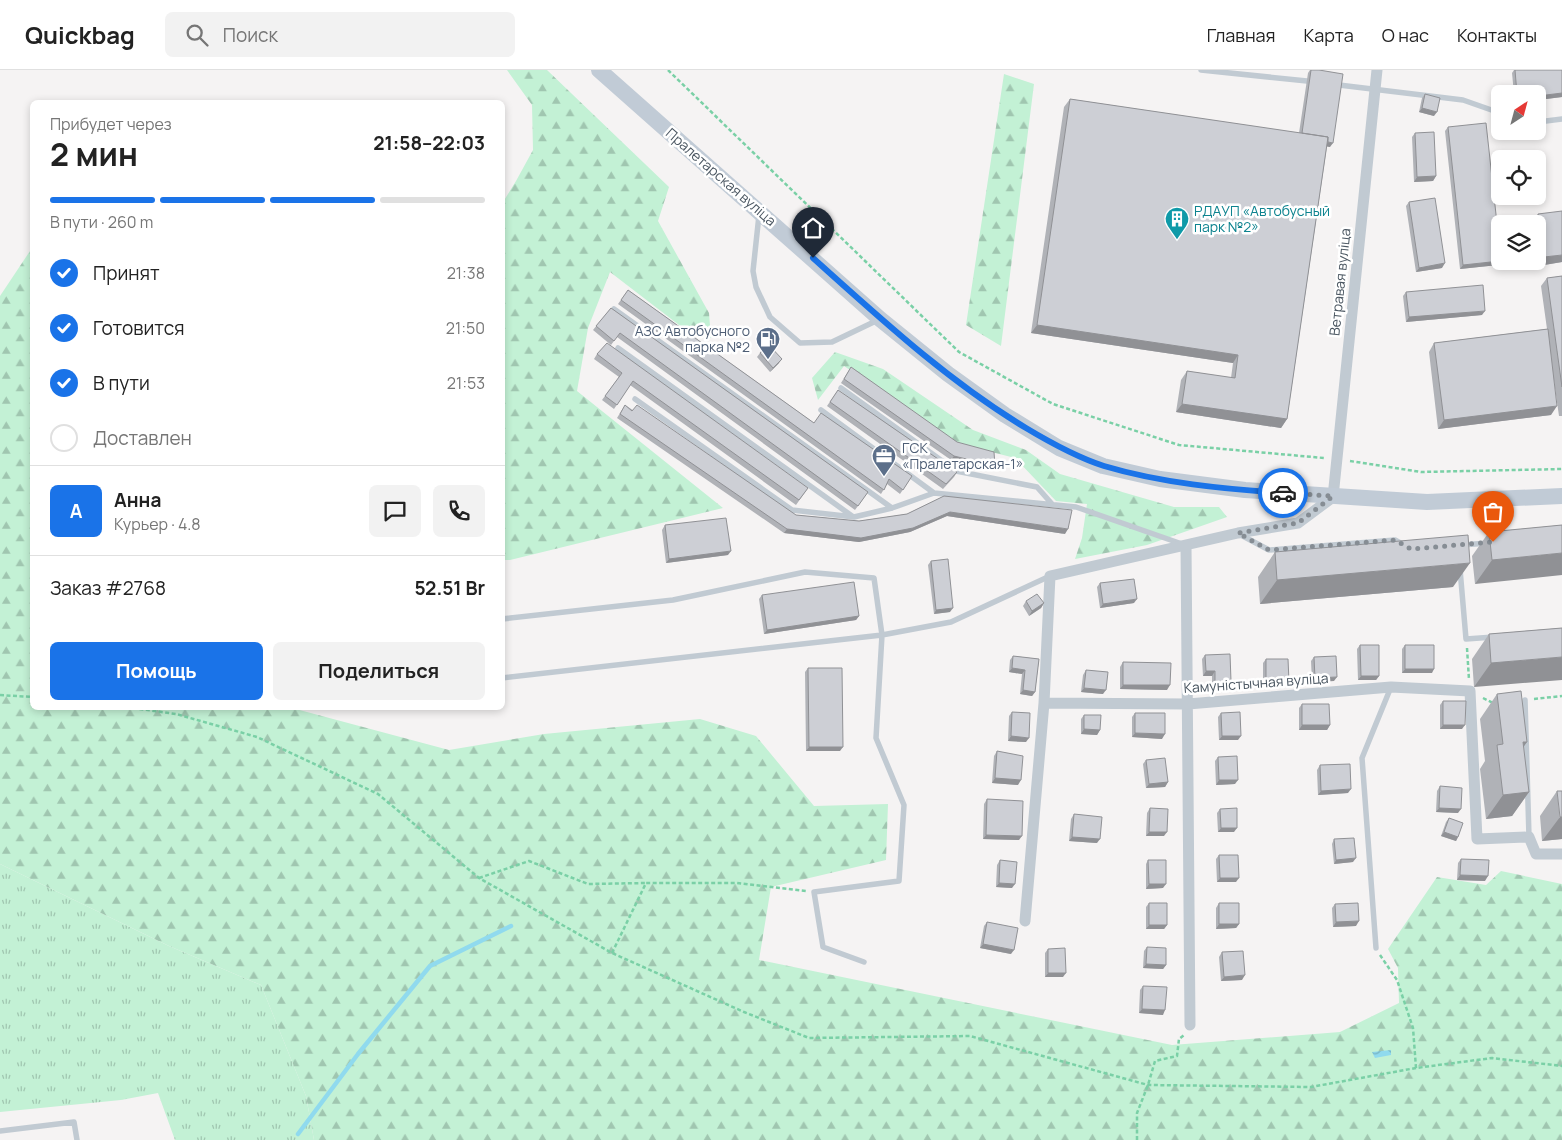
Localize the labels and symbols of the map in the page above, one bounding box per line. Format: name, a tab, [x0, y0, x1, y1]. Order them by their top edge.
north arrow	[1491, 85, 1546, 140]
street label: Пралетарская вуліца	[662, 123, 780, 230]
place label: РДАУП «Автобусный парк №2»	[1194, 201, 1330, 236]
building icon: РДАУП «Автобусный парк №2»	[1164, 206, 1190, 240]
pin	[792, 207, 834, 258]
street label: Ветравая вуліца	[1324, 227, 1355, 337]
place label: АЗС Автобусного парка №2	[635, 321, 750, 356]
fuel station icon: АЗС Автобусного парка №2	[755, 326, 781, 360]
place label: ГСК «Пралетарская-1»	[902, 438, 1023, 473]
office icon: ГСК «Пралетарская-1»	[871, 443, 897, 477]
courier	[1258, 468, 1308, 518]
pin	[1472, 491, 1514, 542]
street label: Камуністычная вуліца	[1183, 668, 1329, 697]

